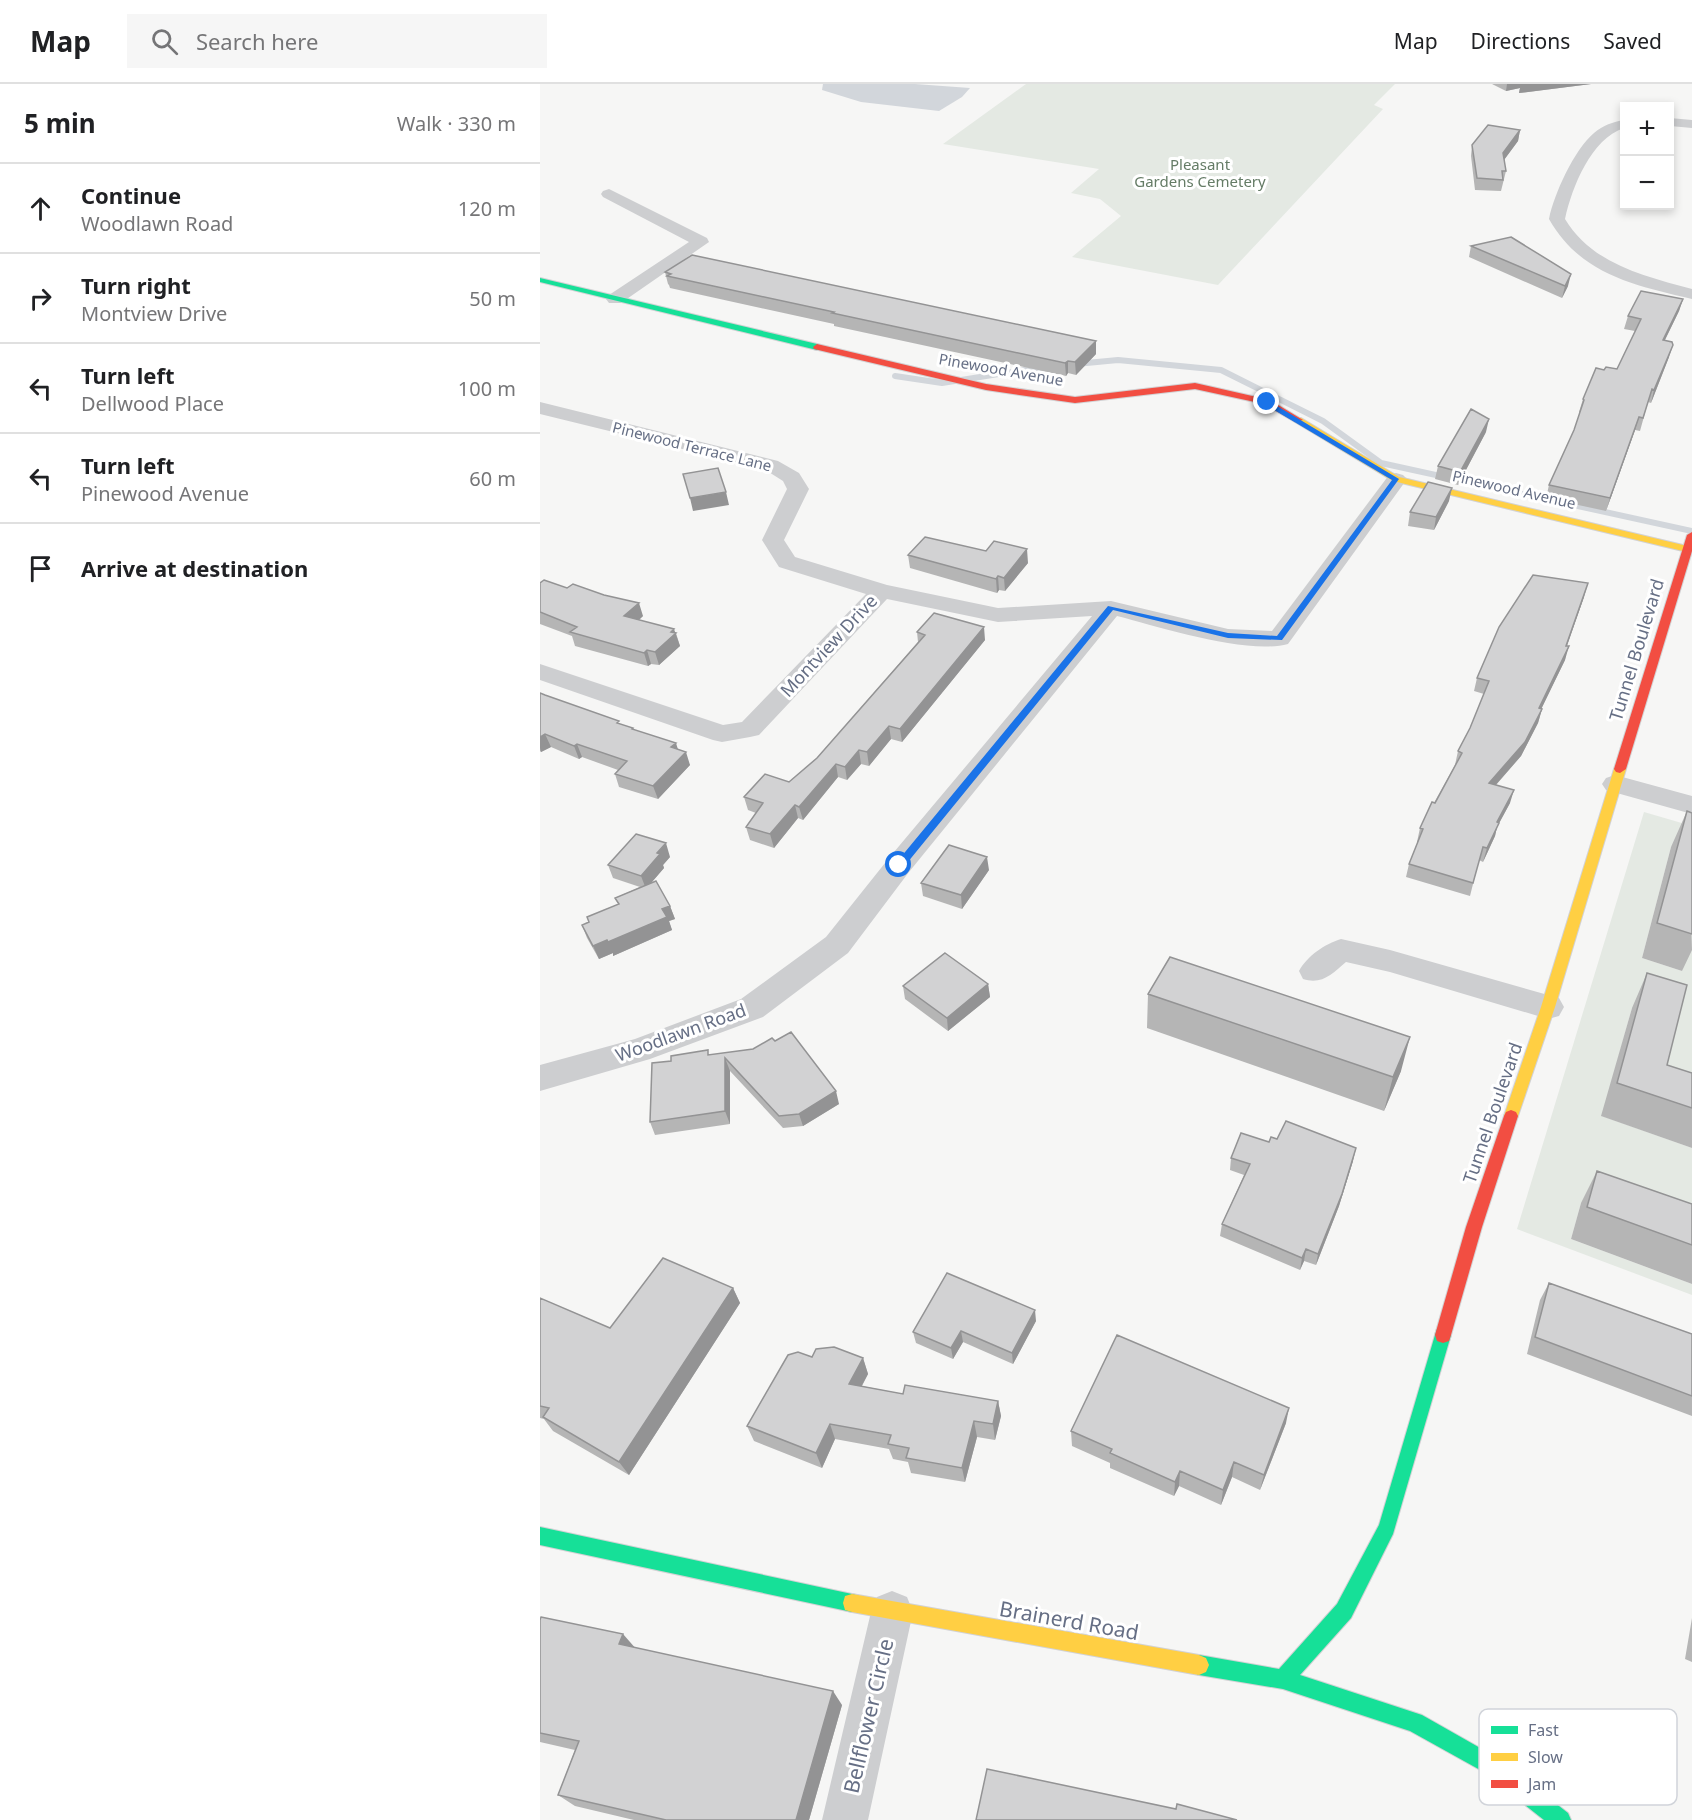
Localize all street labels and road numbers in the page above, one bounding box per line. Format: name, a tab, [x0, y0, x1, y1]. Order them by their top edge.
street label: Pinewood Avenue	[937, 348, 1065, 390]
street label: Pinewood Terrace Lane	[611, 417, 774, 475]
street label: Pinewood Avenue	[1451, 465, 1578, 513]
street label: Tunnel Boulevard	[1603, 576, 1669, 724]
street label: Montview Drive	[775, 589, 882, 702]
street label: Woodlawn Road	[612, 997, 749, 1067]
street label: Tunnel Boulevard	[1457, 1039, 1527, 1186]
street label: Brainerd Road	[997, 1594, 1141, 1646]
street label: Bellflower Circle	[837, 1636, 899, 1796]

